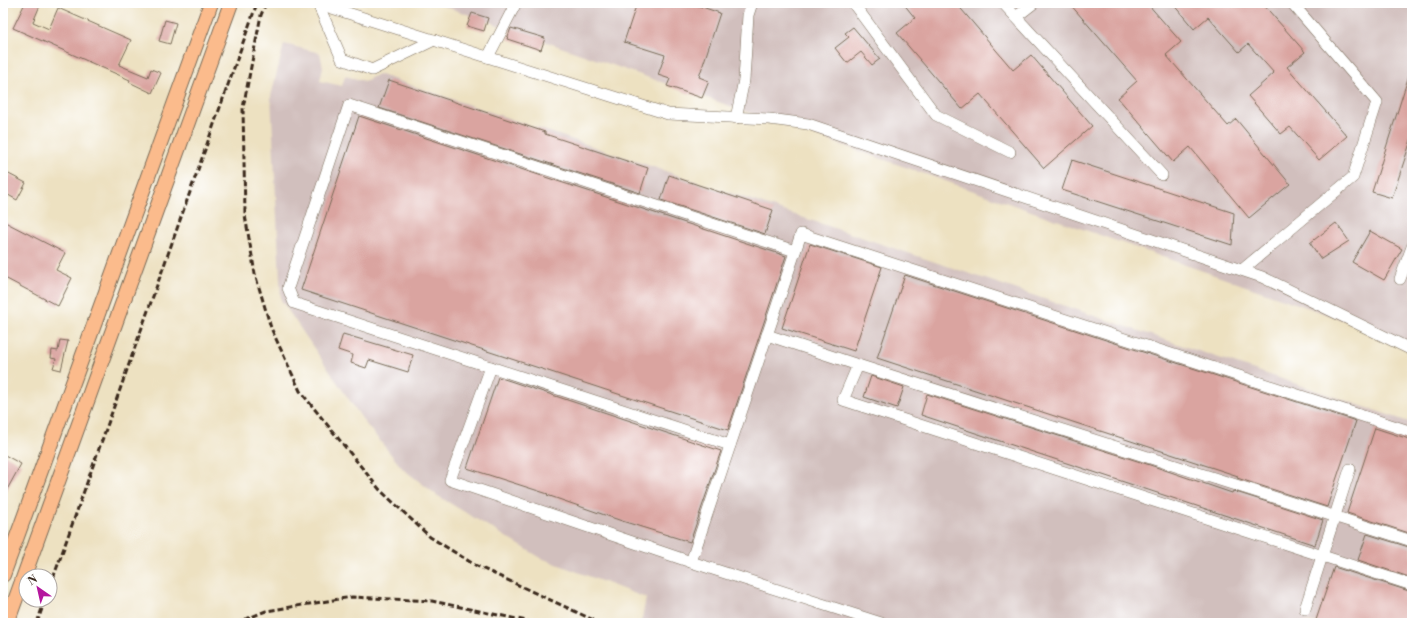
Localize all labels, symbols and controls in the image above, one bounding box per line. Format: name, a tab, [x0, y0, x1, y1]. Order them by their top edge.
north arrow	[18, 568, 58, 608]
text: N	[25, 572, 41, 589]

